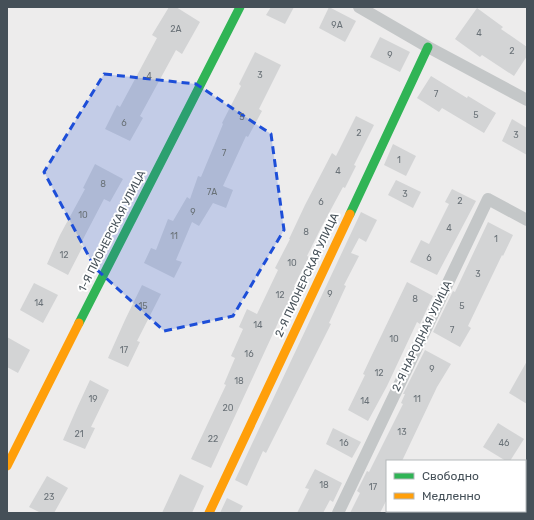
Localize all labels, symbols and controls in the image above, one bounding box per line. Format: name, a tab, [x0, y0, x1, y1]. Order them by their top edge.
house number: 9А	[331, 20, 343, 30]
house number: 2А	[170, 24, 182, 34]
house number: 4	[476, 28, 482, 38]
house number: 2	[509, 46, 515, 56]
house number: 9	[387, 50, 393, 60]
house number: 3	[257, 70, 263, 80]
house number: 4	[146, 71, 152, 81]
house number: 7	[434, 89, 439, 99]
house number: 5	[473, 110, 479, 120]
house number: 5	[239, 112, 245, 122]
house number: 6	[121, 118, 127, 128]
house number: 2	[356, 128, 362, 138]
house number: 3	[513, 130, 519, 140]
house number: 7	[222, 148, 227, 158]
house number: 1	[397, 155, 401, 165]
house number: 4	[335, 166, 341, 176]
street label: 1-Я ПИОНЕРСКАЯ УЛИЦА	[76, 168, 149, 294]
house number: 8	[100, 179, 106, 189]
house number: 7А	[207, 187, 217, 197]
house number: 3	[402, 189, 408, 199]
house number: 2	[457, 196, 463, 206]
house number: 6	[318, 197, 324, 207]
house number: 9	[190, 207, 196, 217]
house number: 10	[78, 210, 88, 220]
street label: 2-Я ПИОНЕРСКАЯ УЛИЦА	[272, 210, 342, 339]
house number: 4	[446, 223, 452, 233]
house number: 8	[303, 227, 309, 237]
house number: 11	[170, 231, 178, 241]
house number: 1	[494, 234, 498, 244]
house number: 12	[59, 250, 69, 260]
house number: 6	[426, 253, 432, 263]
house number: 10	[287, 258, 297, 268]
house number: 3	[475, 269, 481, 279]
street label: 2-Я НАРОДНАЯ УЛИЦА	[389, 278, 455, 394]
house number: 9	[327, 289, 333, 299]
house number: 12	[275, 290, 285, 300]
house number: 8	[412, 294, 418, 304]
house number: 14	[34, 298, 44, 308]
house number: 15	[138, 301, 148, 311]
house number: 5	[459, 301, 465, 311]
house number: 14	[253, 320, 263, 330]
house number: 7	[450, 325, 455, 335]
house number: 10	[389, 334, 399, 344]
house number: 17	[120, 345, 129, 355]
house number: 16	[244, 349, 254, 359]
house number: 9	[429, 364, 435, 374]
house number: 12	[374, 368, 384, 378]
house number: 18	[234, 376, 244, 386]
house number: 19	[88, 394, 98, 404]
house number: 11	[413, 394, 421, 404]
house number: 14	[360, 396, 370, 406]
house number: 20	[223, 403, 234, 413]
house number: 13	[397, 427, 407, 437]
house number: 21	[74, 429, 84, 439]
house number: 22	[208, 434, 218, 444]
house number: 16	[339, 438, 349, 448]
house number: 46	[498, 438, 510, 448]
legend	[386, 460, 526, 512]
text: Свободно	[422, 469, 479, 483]
house number: 18	[319, 480, 329, 490]
house number: 17	[369, 482, 378, 492]
text: Медленно	[422, 489, 481, 503]
house number: 23	[44, 492, 54, 502]

